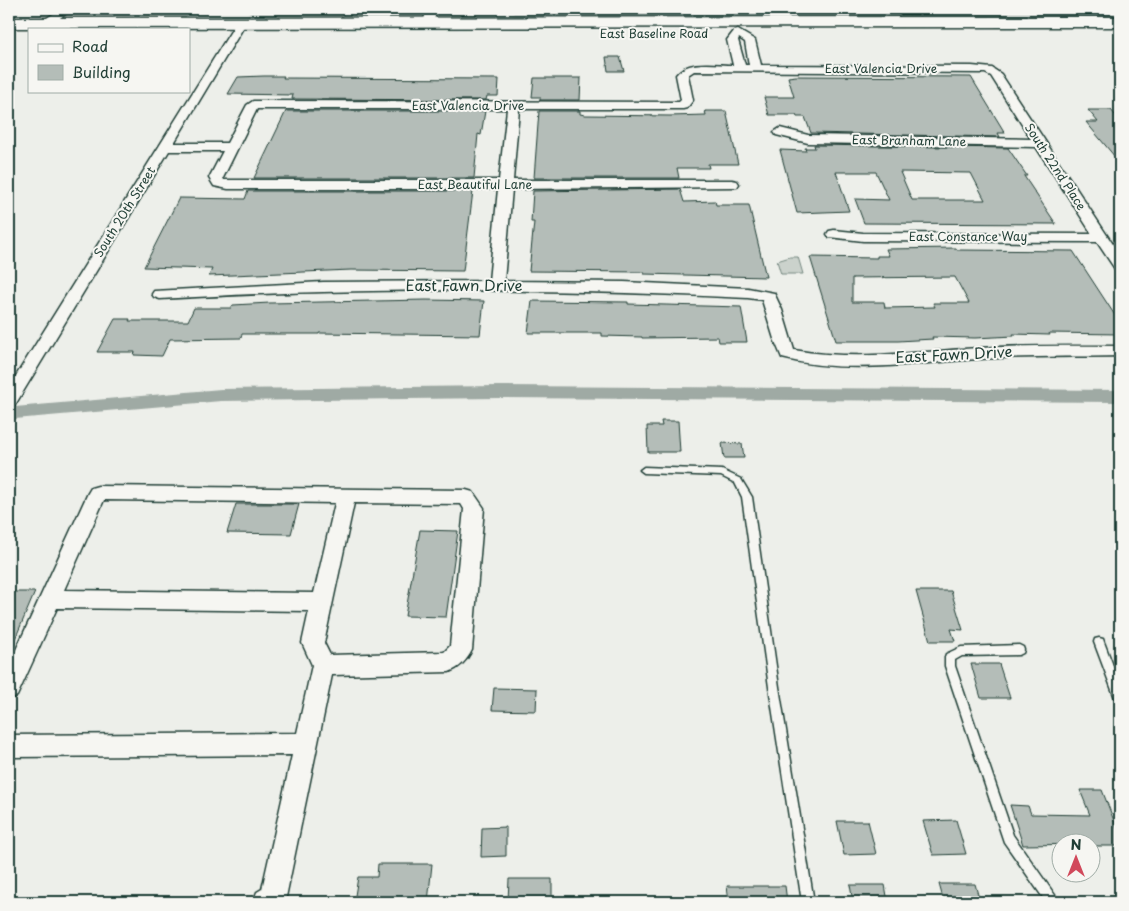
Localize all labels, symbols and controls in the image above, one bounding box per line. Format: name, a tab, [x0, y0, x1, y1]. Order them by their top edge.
street label: East Baseline Road	[600, 24, 708, 42]
legend	[28, 28, 190, 92]
text: Road	[72, 34, 108, 57]
street label: East Valencia Drive	[825, 59, 938, 77]
text: Building	[72, 60, 131, 83]
street label: East Valencia Drive	[412, 96, 525, 114]
street label: South 22nd Place	[1021, 119, 1091, 214]
street label: East Branham Lane	[852, 130, 967, 150]
street label: South 20th Street	[89, 163, 159, 260]
street label: East Beautiful Lane	[418, 175, 532, 193]
street label: East Constance Way	[909, 227, 1027, 245]
street label: East Fawn Drive	[405, 273, 523, 296]
street label: East Fawn Drive	[895, 339, 1013, 368]
north arrow	[1052, 834, 1102, 884]
text: N	[1070, 834, 1082, 855]

